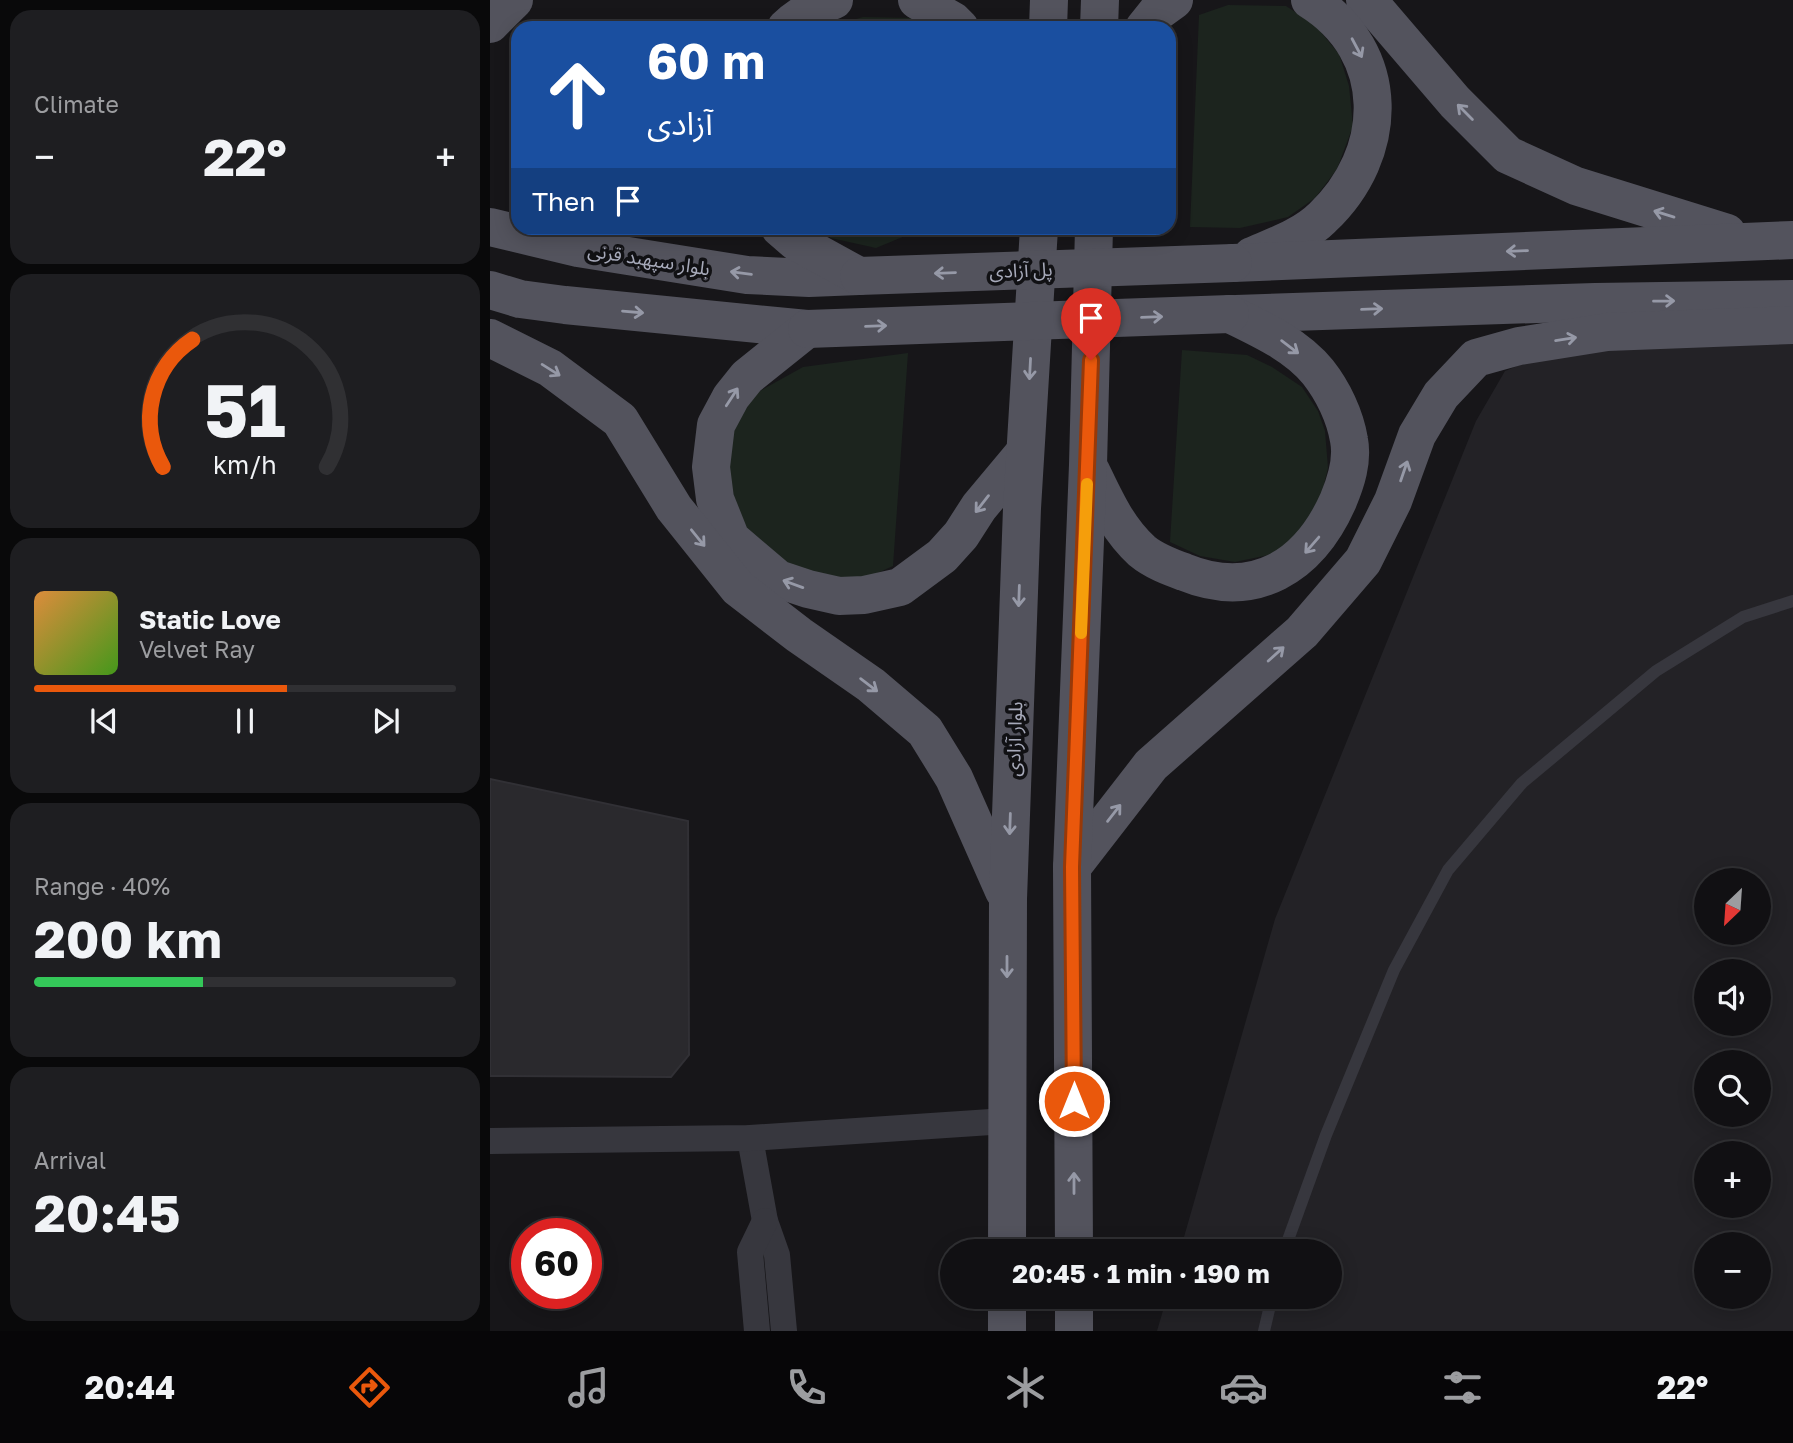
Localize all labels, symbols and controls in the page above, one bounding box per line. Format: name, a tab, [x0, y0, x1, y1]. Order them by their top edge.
text: 60 m	[647, 31, 765, 90]
one-way arrow	[1351, 37, 1364, 58]
icon: ahead	[532, 49, 623, 140]
text: Climate	[34, 90, 119, 118]
one-way arrow	[1456, 103, 1473, 120]
text: آزادی	[647, 104, 713, 142]
text: 22°	[203, 125, 287, 187]
text: −	[34, 134, 55, 179]
text: +	[435, 134, 456, 179]
icon: arrive	[609, 182, 647, 220]
text: Then	[532, 186, 595, 217]
one-way arrow	[1653, 206, 1675, 219]
street label: بلوار سپهبد قرنی	[586, 237, 712, 282]
one-way arrow	[1506, 245, 1529, 258]
street label: پل آزادی	[989, 257, 1053, 284]
one-way arrow	[730, 267, 753, 280]
one-way arrow	[934, 267, 957, 280]
pin	[1061, 288, 1121, 360]
one-way arrow	[1652, 294, 1675, 308]
icon: arrive	[1072, 299, 1110, 337]
one-way arrow	[1360, 303, 1383, 316]
one-way arrow	[621, 306, 643, 319]
one-way arrow	[1140, 310, 1163, 323]
one-way arrow	[864, 320, 887, 333]
one-way arrow	[1554, 332, 1576, 345]
one-way arrow	[1280, 340, 1298, 355]
one-way arrow	[1024, 357, 1037, 380]
one-way arrow	[540, 363, 560, 377]
text: 51	[204, 367, 286, 454]
one-way arrow	[725, 388, 740, 407]
text: km/h	[213, 449, 277, 480]
one-way arrow	[1399, 460, 1411, 482]
one-way arrow	[974, 494, 989, 513]
one-way arrow	[690, 528, 705, 546]
one-way arrow	[1304, 536, 1320, 554]
one-way arrow	[782, 577, 804, 589]
one-way arrow	[1012, 584, 1025, 607]
text: Static Love	[139, 604, 281, 635]
text: Velvet Ray	[139, 635, 255, 663]
one-way arrow	[1267, 646, 1284, 663]
one-way arrow	[860, 677, 879, 692]
street label: بلوار آزادی	[1001, 701, 1027, 777]
icon: previous	[85, 702, 123, 740]
icon: pause	[226, 702, 264, 740]
icon: next	[367, 702, 405, 740]
one-way arrow	[1107, 804, 1122, 823]
one-way arrow	[1004, 812, 1017, 835]
north arrow	[1694, 868, 1771, 945]
map controls	[1694, 868, 1771, 1309]
text: Range · 40%	[34, 872, 170, 900]
text: 200 km	[34, 907, 222, 969]
one-way arrow	[1000, 955, 1014, 978]
button: sound	[1694, 959, 1771, 1036]
button: search	[1694, 1050, 1771, 1127]
position arrow	[1037, 1064, 1111, 1138]
button: +	[1694, 1141, 1771, 1218]
text: Arrival	[34, 1146, 106, 1174]
one-way arrow	[1067, 1172, 1081, 1195]
text: 20:45	[34, 1181, 180, 1243]
speed limit sign: 60	[511, 1218, 602, 1309]
button: −	[1694, 1232, 1771, 1309]
text: 20:45 · 1 min · 190 m	[1012, 1258, 1270, 1289]
icon: directions	[345, 1363, 394, 1412]
icon: music	[564, 1363, 613, 1412]
icon: phone	[782, 1363, 831, 1412]
icon: climate	[1001, 1363, 1050, 1412]
icon: car	[1219, 1363, 1268, 1412]
icon: filters	[1438, 1363, 1487, 1412]
text: 20:44	[85, 1368, 175, 1406]
text: 22°	[1657, 1368, 1708, 1406]

